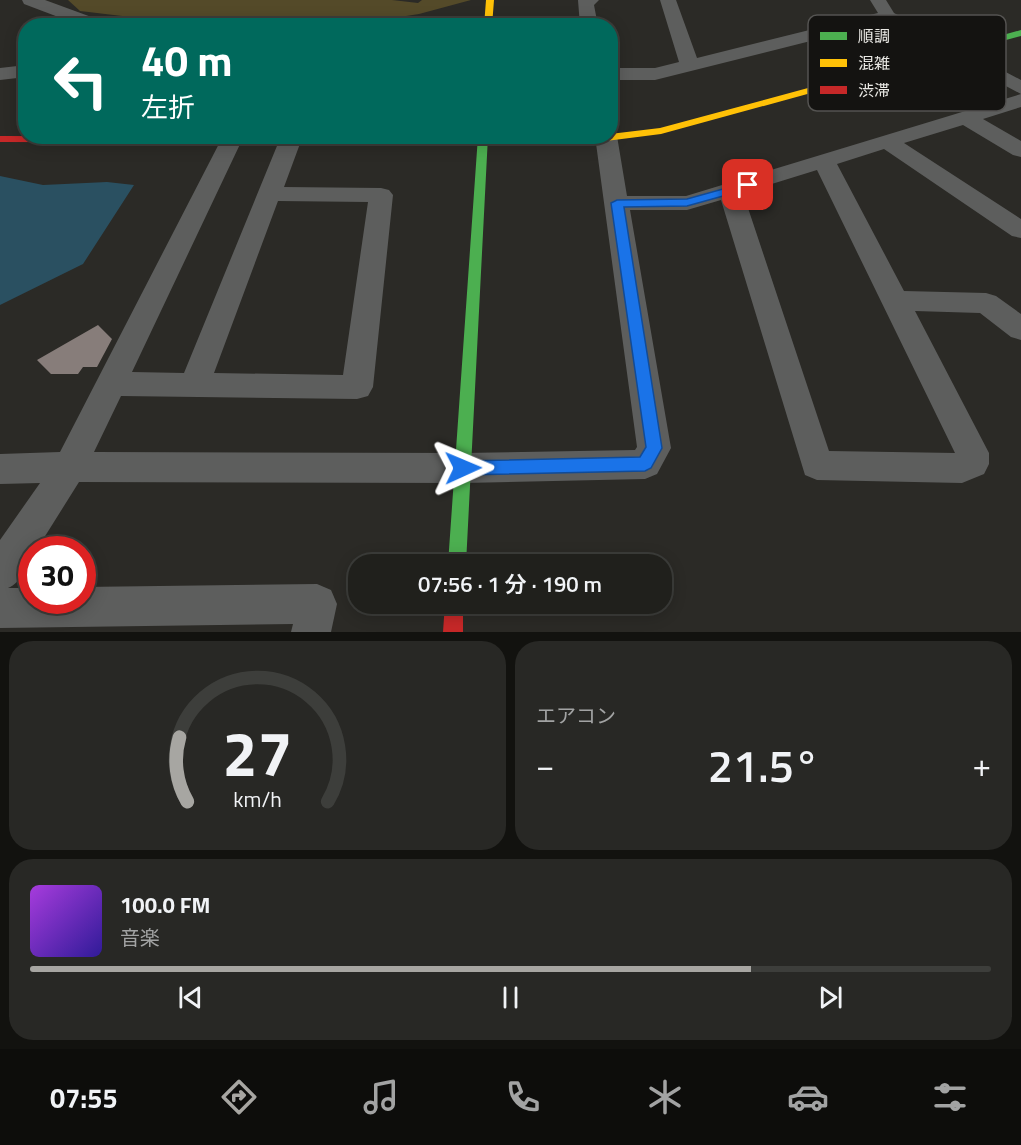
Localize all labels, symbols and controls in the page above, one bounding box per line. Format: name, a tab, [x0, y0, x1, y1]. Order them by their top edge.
legend	[808, 15, 1006, 111]
text: 順調	[858, 24, 890, 48]
text: 40 m	[141, 28, 233, 92]
icon: left	[42, 42, 120, 120]
text: 混雑	[858, 51, 890, 75]
text: 渋滞	[858, 78, 890, 102]
text: 左折	[141, 86, 195, 127]
pin	[722, 159, 773, 210]
icon: arrive	[731, 168, 764, 201]
position arrow	[431, 436, 495, 500]
speed limit sign: 30	[18, 536, 96, 614]
text: 07:56 · 1 分 · 190 m	[418, 567, 602, 601]
text: エアコン	[536, 700, 616, 731]
text: 27	[223, 705, 292, 800]
text: 21.5°	[708, 731, 819, 799]
text: −	[536, 740, 554, 790]
text: +	[973, 740, 991, 790]
text: km/h	[233, 784, 282, 816]
text: 100.0 FM	[120, 888, 210, 922]
text: 音楽	[120, 922, 160, 953]
icon: previous	[174, 981, 207, 1014]
icon: pause	[494, 981, 527, 1014]
icon: next	[814, 981, 847, 1014]
icon: directions	[218, 1076, 260, 1118]
icon: music	[360, 1076, 402, 1118]
icon: phone	[502, 1076, 544, 1118]
icon: climate	[644, 1076, 686, 1118]
icon: car	[787, 1076, 829, 1118]
icon: filters	[929, 1076, 971, 1118]
text: 07:55	[50, 1077, 118, 1118]

